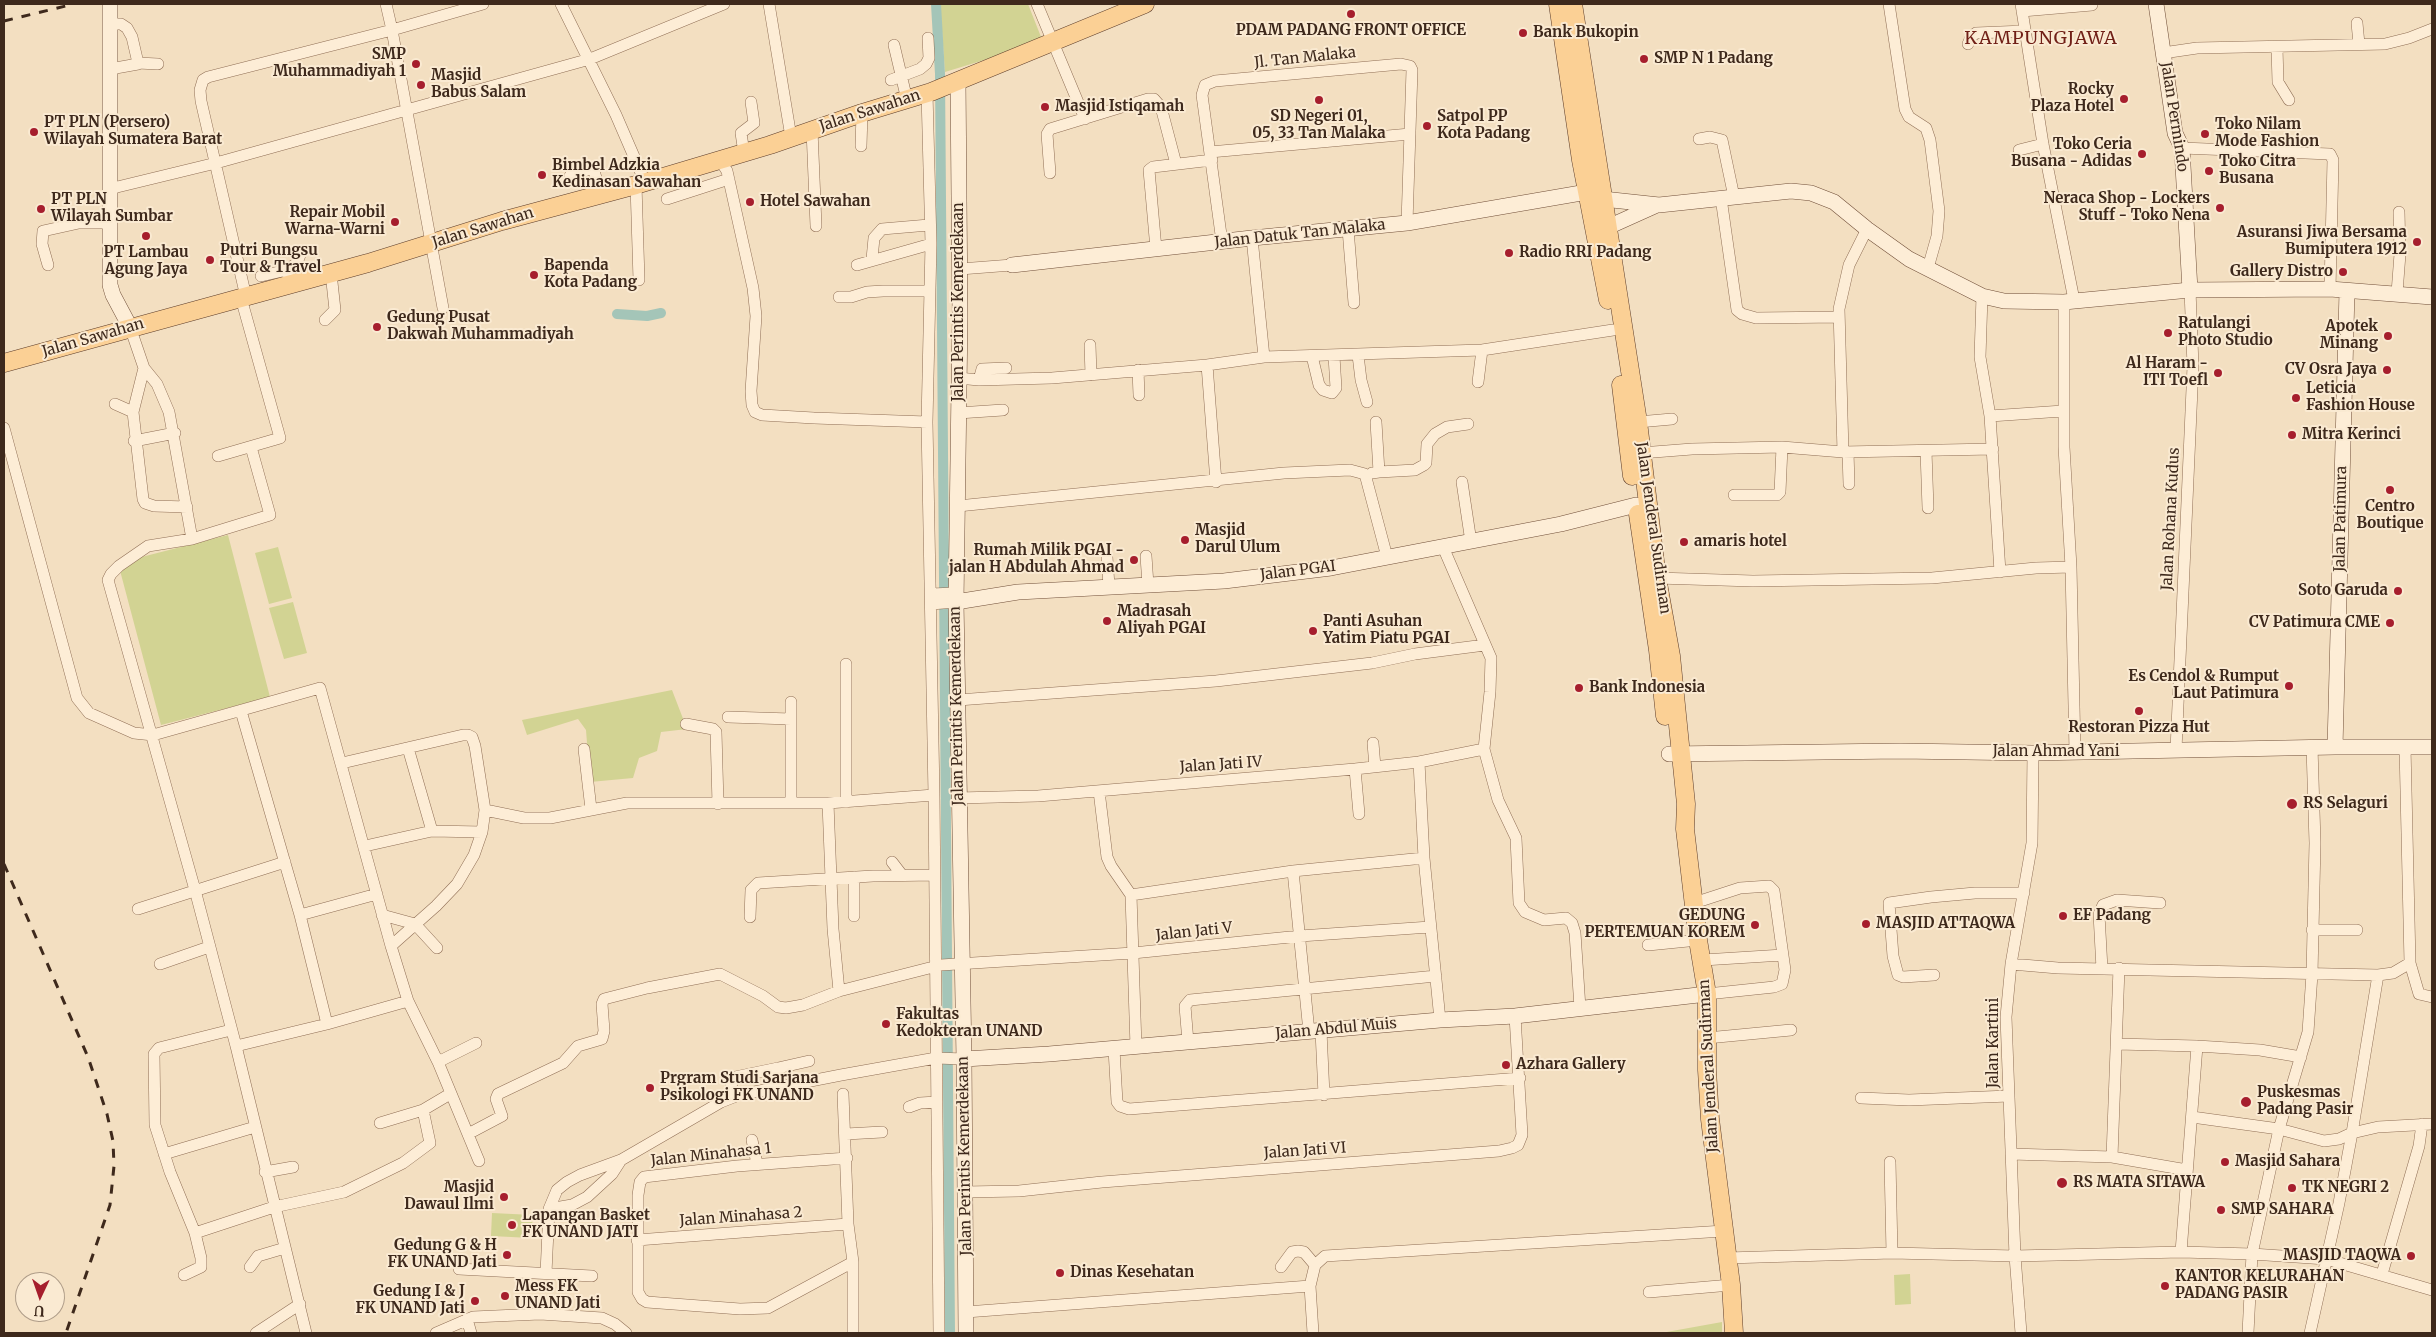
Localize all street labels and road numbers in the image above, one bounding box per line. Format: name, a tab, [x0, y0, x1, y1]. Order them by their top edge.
street label: Jl. Tan Malaka	[1253, 44, 1357, 72]
street label: Jalan Permindo	[2156, 61, 2192, 173]
street label: Jalan Sawahan	[817, 86, 923, 136]
street label: Jalan Perintis Kemerdekaan	[950, 202, 968, 402]
street label: Jalan Sawahan	[430, 204, 536, 252]
street label: Jalan Datuk Tan Malaka	[1214, 216, 1386, 252]
street label: Jalan Sawahan	[40, 315, 146, 361]
street label: Jalan Jenderal Sudirman	[1632, 441, 1674, 615]
street label: Jalan Rohana Kudus	[2158, 447, 2184, 591]
street label: Jalan Patimura	[2331, 466, 2351, 572]
street label: Jalan PGAI	[1259, 557, 1337, 585]
street label: Jalan Perintis Kemerdekaan	[946, 606, 968, 806]
street label: Jalan Ahmad Yani	[1992, 743, 2120, 761]
street label: Jalan Jati IV	[1179, 753, 1263, 777]
street label: Jalan Jati V	[1155, 919, 1233, 945]
street label: Jalan Jenderal Sudirman	[1695, 979, 1723, 1153]
street label: Jalan Kartini	[1985, 998, 2003, 1088]
street label: Jalan Abdul Muis	[1275, 1015, 1397, 1043]
street label: Jalan Perintis Kemerdekaan	[954, 1056, 976, 1256]
street label: Jalan Jati VI	[1263, 1139, 1347, 1163]
street label: Jalan Minahasa 1	[650, 1140, 772, 1170]
street label: Jalan Minahasa 2	[679, 1204, 803, 1230]

